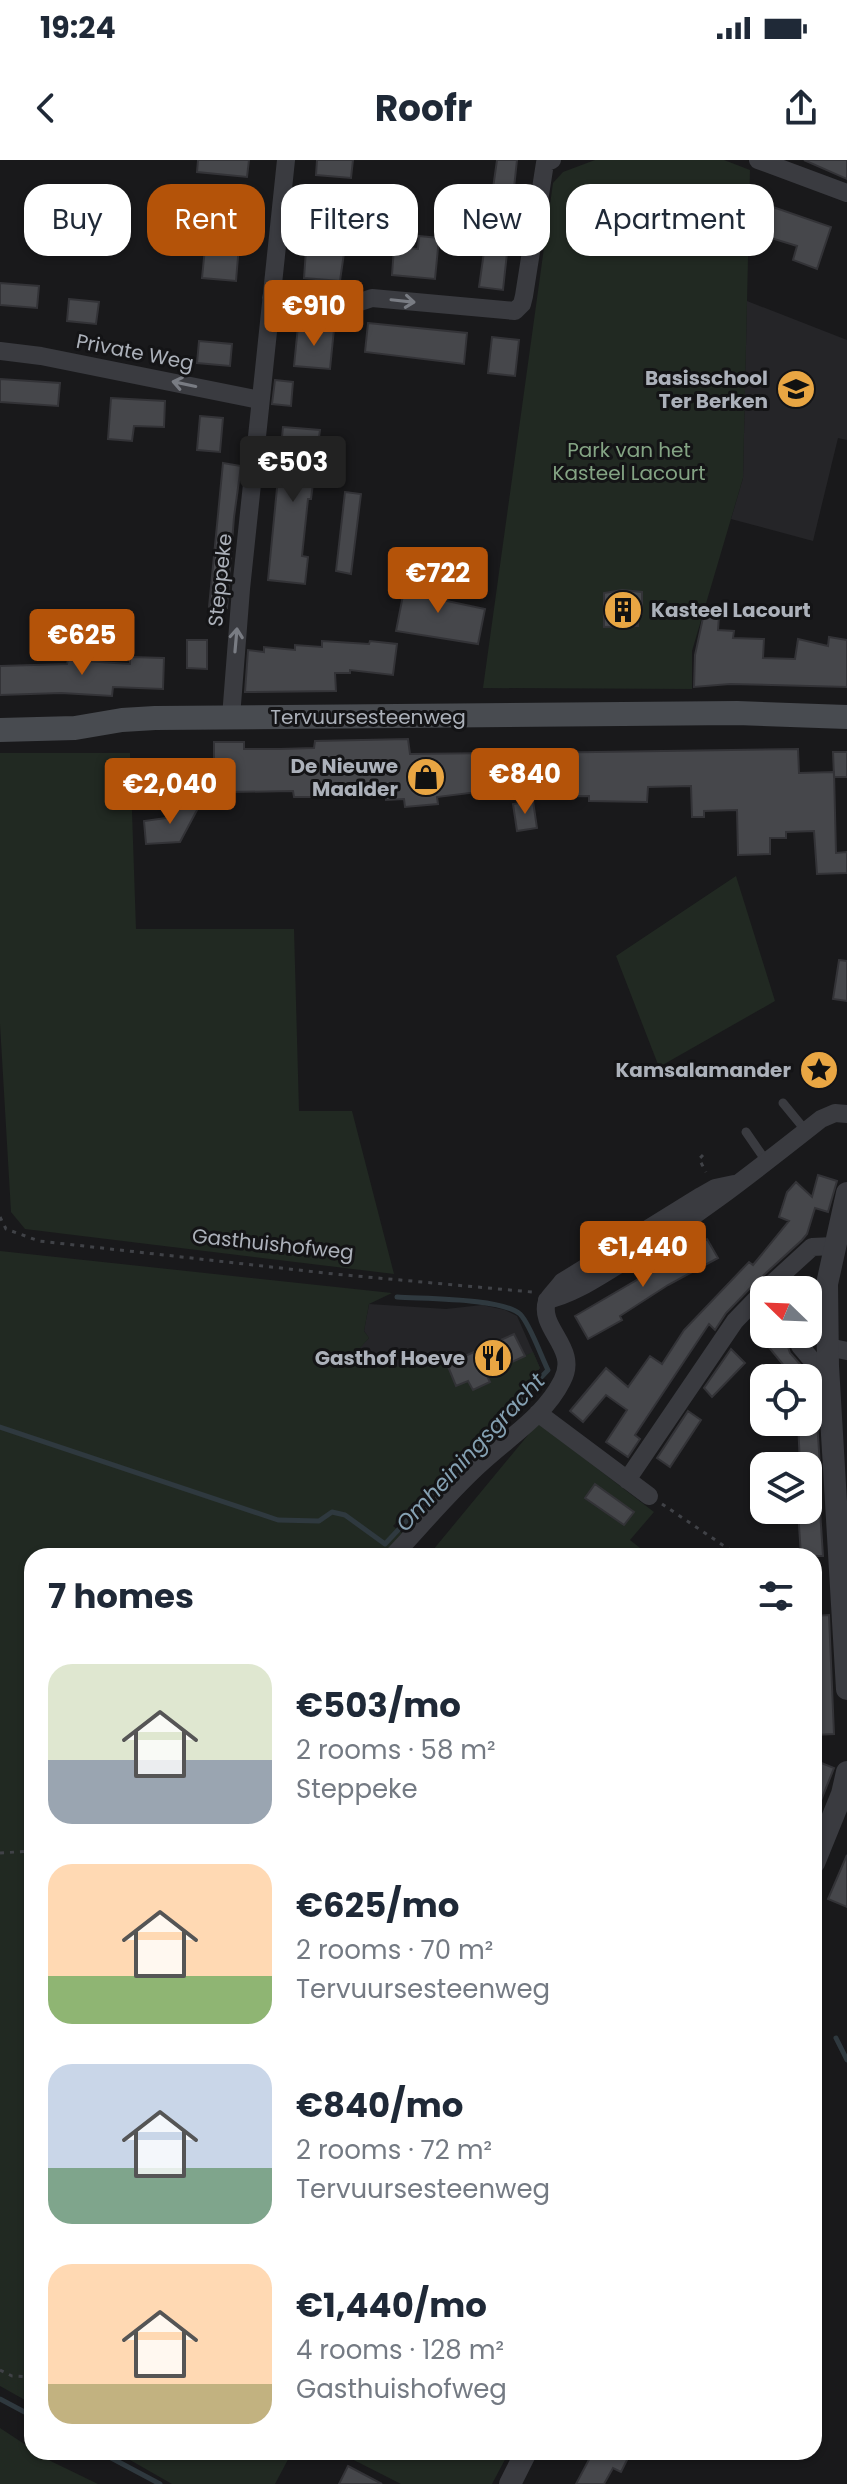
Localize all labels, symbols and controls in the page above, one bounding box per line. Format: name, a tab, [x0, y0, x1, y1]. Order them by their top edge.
text: 19:24	[40, 6, 116, 49]
text: Roofr	[375, 83, 472, 134]
icon: back	[24, 86, 68, 130]
icon: share	[779, 86, 823, 130]
chip: Buy	[24, 184, 131, 256]
chip: Rent	[147, 184, 265, 256]
chip: Filters	[281, 184, 418, 256]
chip: New	[434, 184, 550, 256]
chip: Apartment	[566, 184, 774, 256]
pin: €910	[267, 280, 361, 348]
text: €910	[282, 288, 346, 324]
one-way arrow	[389, 294, 416, 309]
street label: Private Weg	[74, 327, 196, 377]
place label: Basisschool Ter Berken	[645, 364, 768, 415]
school or university icon: Basisschool Ter Berken	[775, 368, 817, 410]
one-way arrow	[172, 376, 197, 391]
pin: €503	[246, 436, 340, 504]
park label: Park van het Kasteel Lacourt	[553, 436, 705, 487]
text: €503	[258, 444, 328, 480]
street label: Steppeke	[201, 532, 239, 628]
pin: €722	[391, 547, 485, 615]
text: €722	[406, 555, 470, 591]
building icon: Kasteel Lacourt	[602, 589, 644, 631]
place label: Kasteel Lacourt	[651, 596, 811, 624]
pin: €625	[35, 609, 129, 677]
text: €625	[47, 617, 117, 653]
one-way arrow	[229, 627, 244, 654]
street label: Tervuursesteenweg	[270, 703, 466, 731]
pin: €840	[478, 748, 572, 816]
place label: De Nieuwe Maalder	[291, 752, 398, 803]
shop icon: De Nieuwe Maalder	[405, 756, 447, 798]
text: €840	[489, 756, 561, 792]
pin: €2,040	[105, 758, 235, 826]
text: €2,040	[123, 766, 217, 802]
place icon: Kamsalamander	[798, 1049, 840, 1091]
place label: Kamsalamander	[615, 1056, 791, 1084]
pin: €1,440	[578, 1221, 708, 1289]
street label: Gasthuishofweg	[191, 1222, 355, 1266]
text: €1,440	[598, 1229, 688, 1265]
north arrow	[750, 1276, 822, 1348]
map controls	[750, 1276, 822, 1524]
restaurant icon: Gasthof Hoeve	[472, 1337, 514, 1379]
place label: Gasthof Hoeve	[315, 1344, 465, 1372]
button: locate	[750, 1364, 822, 1436]
water label: Omheiningsgracht	[389, 1366, 553, 1538]
button: layers	[750, 1452, 822, 1524]
text: 7 homes	[48, 1572, 194, 1620]
icon: filters	[754, 1574, 798, 1618]
text: €503/mo	[296, 1681, 461, 1729]
icon: home	[112, 1696, 208, 1792]
text: 2 rooms · 58 m²	[296, 1732, 496, 1768]
text: Steppeke	[296, 1771, 418, 1807]
text: €625/mo	[296, 1881, 459, 1929]
icon: home	[112, 1896, 208, 1992]
text: 2 rooms · 70 m²	[296, 1932, 493, 1968]
text: Tervuursesteenweg	[296, 1971, 550, 2007]
text: €840/mo	[296, 2081, 463, 2129]
icon: home	[112, 2096, 208, 2192]
text: 2 rooms · 72 m²	[296, 2132, 492, 2168]
text: Tervuursesteenweg	[296, 2171, 550, 2207]
text: €1,440/mo	[296, 2281, 487, 2329]
icon: home	[112, 2296, 208, 2392]
text: 4 rooms · 128 m²	[296, 2332, 504, 2368]
text: Gasthuishofweg	[296, 2371, 507, 2407]

